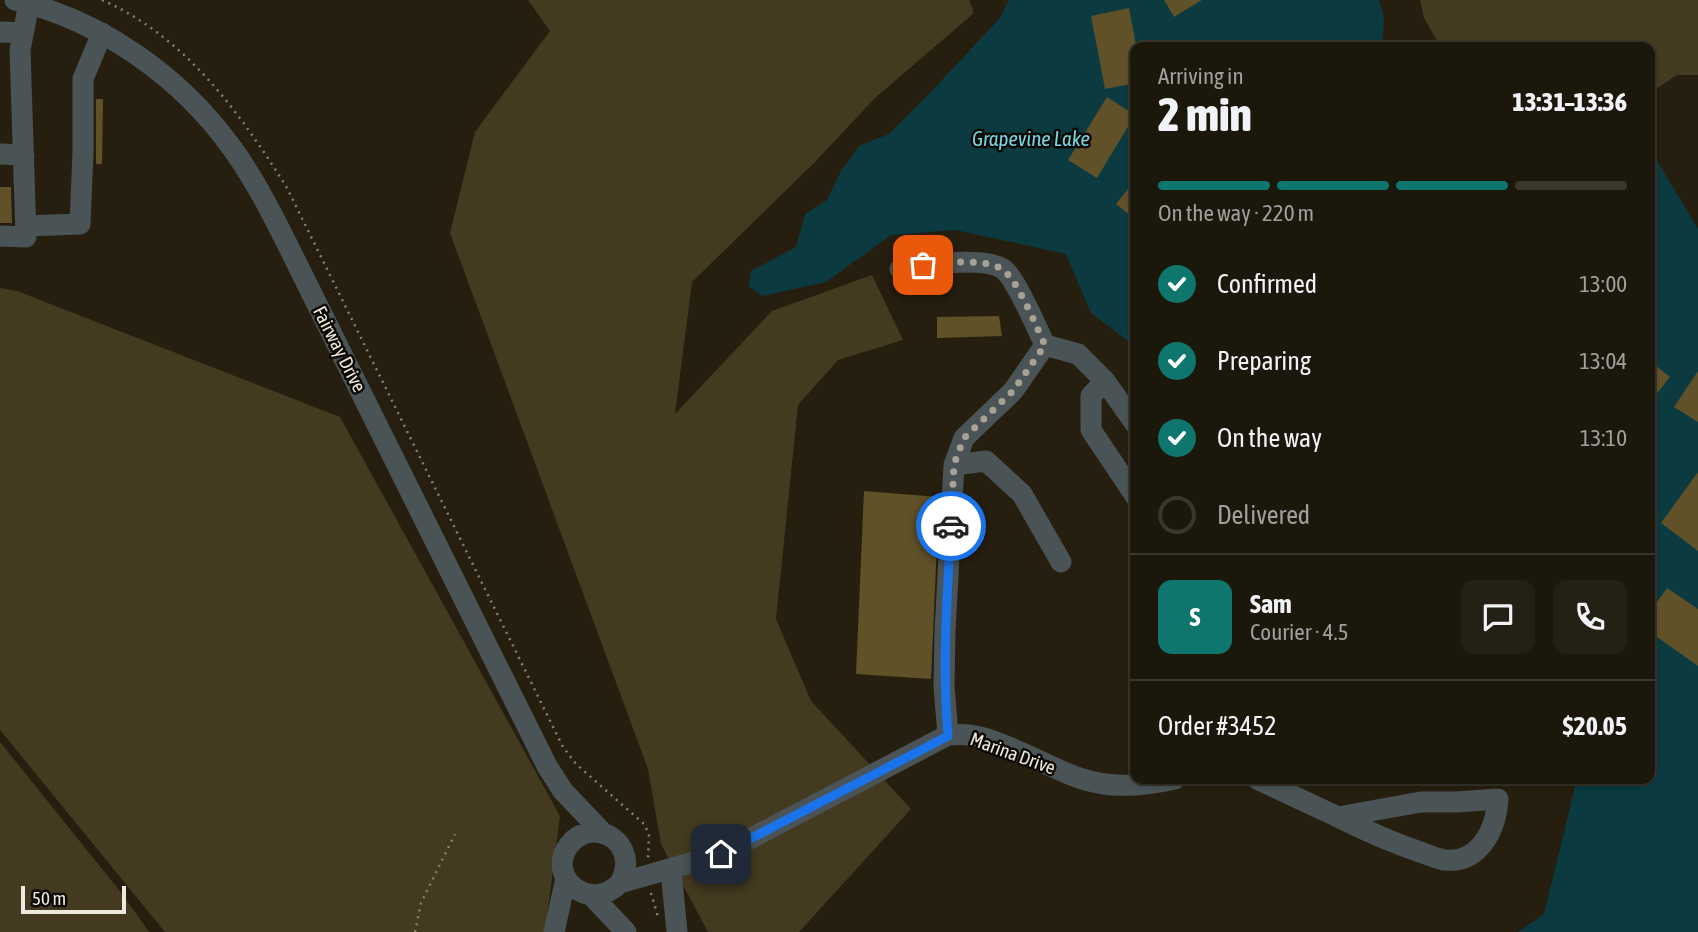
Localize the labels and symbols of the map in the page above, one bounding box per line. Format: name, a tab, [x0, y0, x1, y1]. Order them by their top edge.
water label: Grapevine Lake	[972, 126, 1090, 150]
pin	[893, 235, 953, 295]
street label: Fairway Drive	[309, 302, 371, 396]
courier	[916, 491, 986, 561]
street label: Marina Drive	[967, 727, 1059, 779]
pin	[691, 824, 751, 884]
scale bar	[21, 883, 126, 915]

